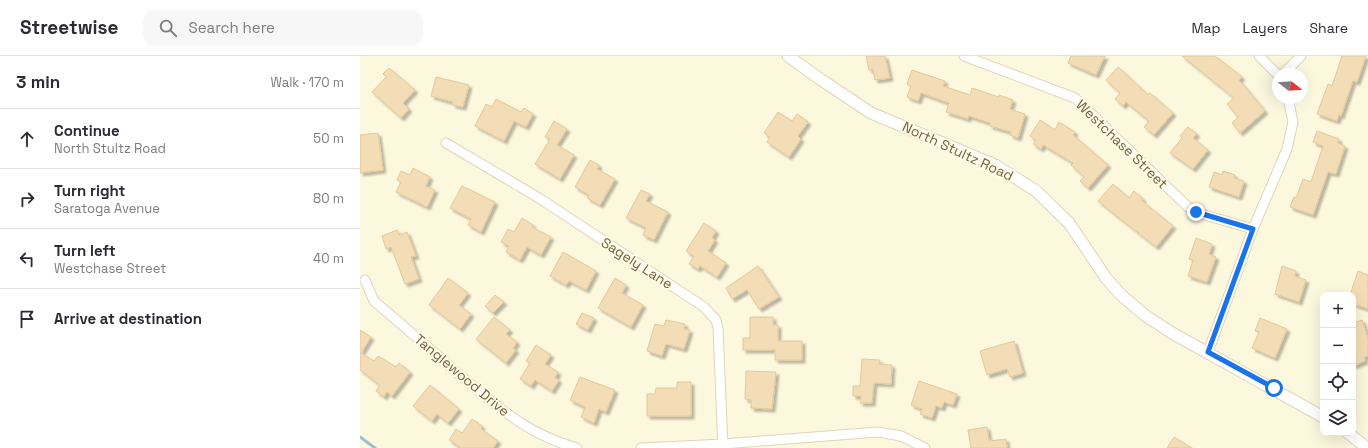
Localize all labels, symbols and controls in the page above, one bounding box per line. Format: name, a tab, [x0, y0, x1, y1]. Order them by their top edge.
search box	[143, 10, 423, 46]
text: Streetwise	[20, 15, 119, 40]
icon: search	[157, 17, 179, 39]
text: Search here	[189, 18, 275, 37]
text: Map	[1191, 19, 1221, 37]
text: Layers	[1243, 19, 1287, 37]
text: Share	[1309, 19, 1348, 37]
north arrow	[1272, 68, 1308, 104]
text: 3 min	[16, 71, 60, 93]
text: Walk · 170 m	[270, 74, 344, 91]
street label: Westchase Street	[1072, 96, 1172, 192]
street label: North Stultz Road	[900, 117, 1016, 185]
text: Continue	[54, 121, 120, 140]
icon: ahead	[16, 128, 38, 150]
text: 50 m	[313, 130, 344, 147]
text: North Stultz Road	[54, 140, 166, 157]
text: Turn right	[54, 181, 125, 200]
icon: right	[16, 188, 38, 210]
text: 80 m	[313, 190, 344, 207]
text: Saratoga Avenue	[54, 200, 160, 217]
route end	[1187, 203, 1205, 221]
street label: Sagely Lane	[598, 233, 676, 293]
text: Turn left	[54, 241, 116, 260]
icon: left	[16, 248, 38, 270]
text: 40 m	[313, 250, 344, 267]
text: Westchase Street	[54, 260, 166, 277]
map controls	[1320, 292, 1356, 436]
button: +	[1320, 292, 1356, 328]
icon: arrive	[16, 308, 38, 330]
text: Arrive at destination	[54, 309, 202, 328]
button: −	[1320, 328, 1356, 364]
street label: Tanglewood Drive	[411, 330, 513, 420]
button: locate	[1320, 364, 1356, 400]
route start	[1265, 379, 1283, 397]
button: layers	[1320, 400, 1356, 436]

